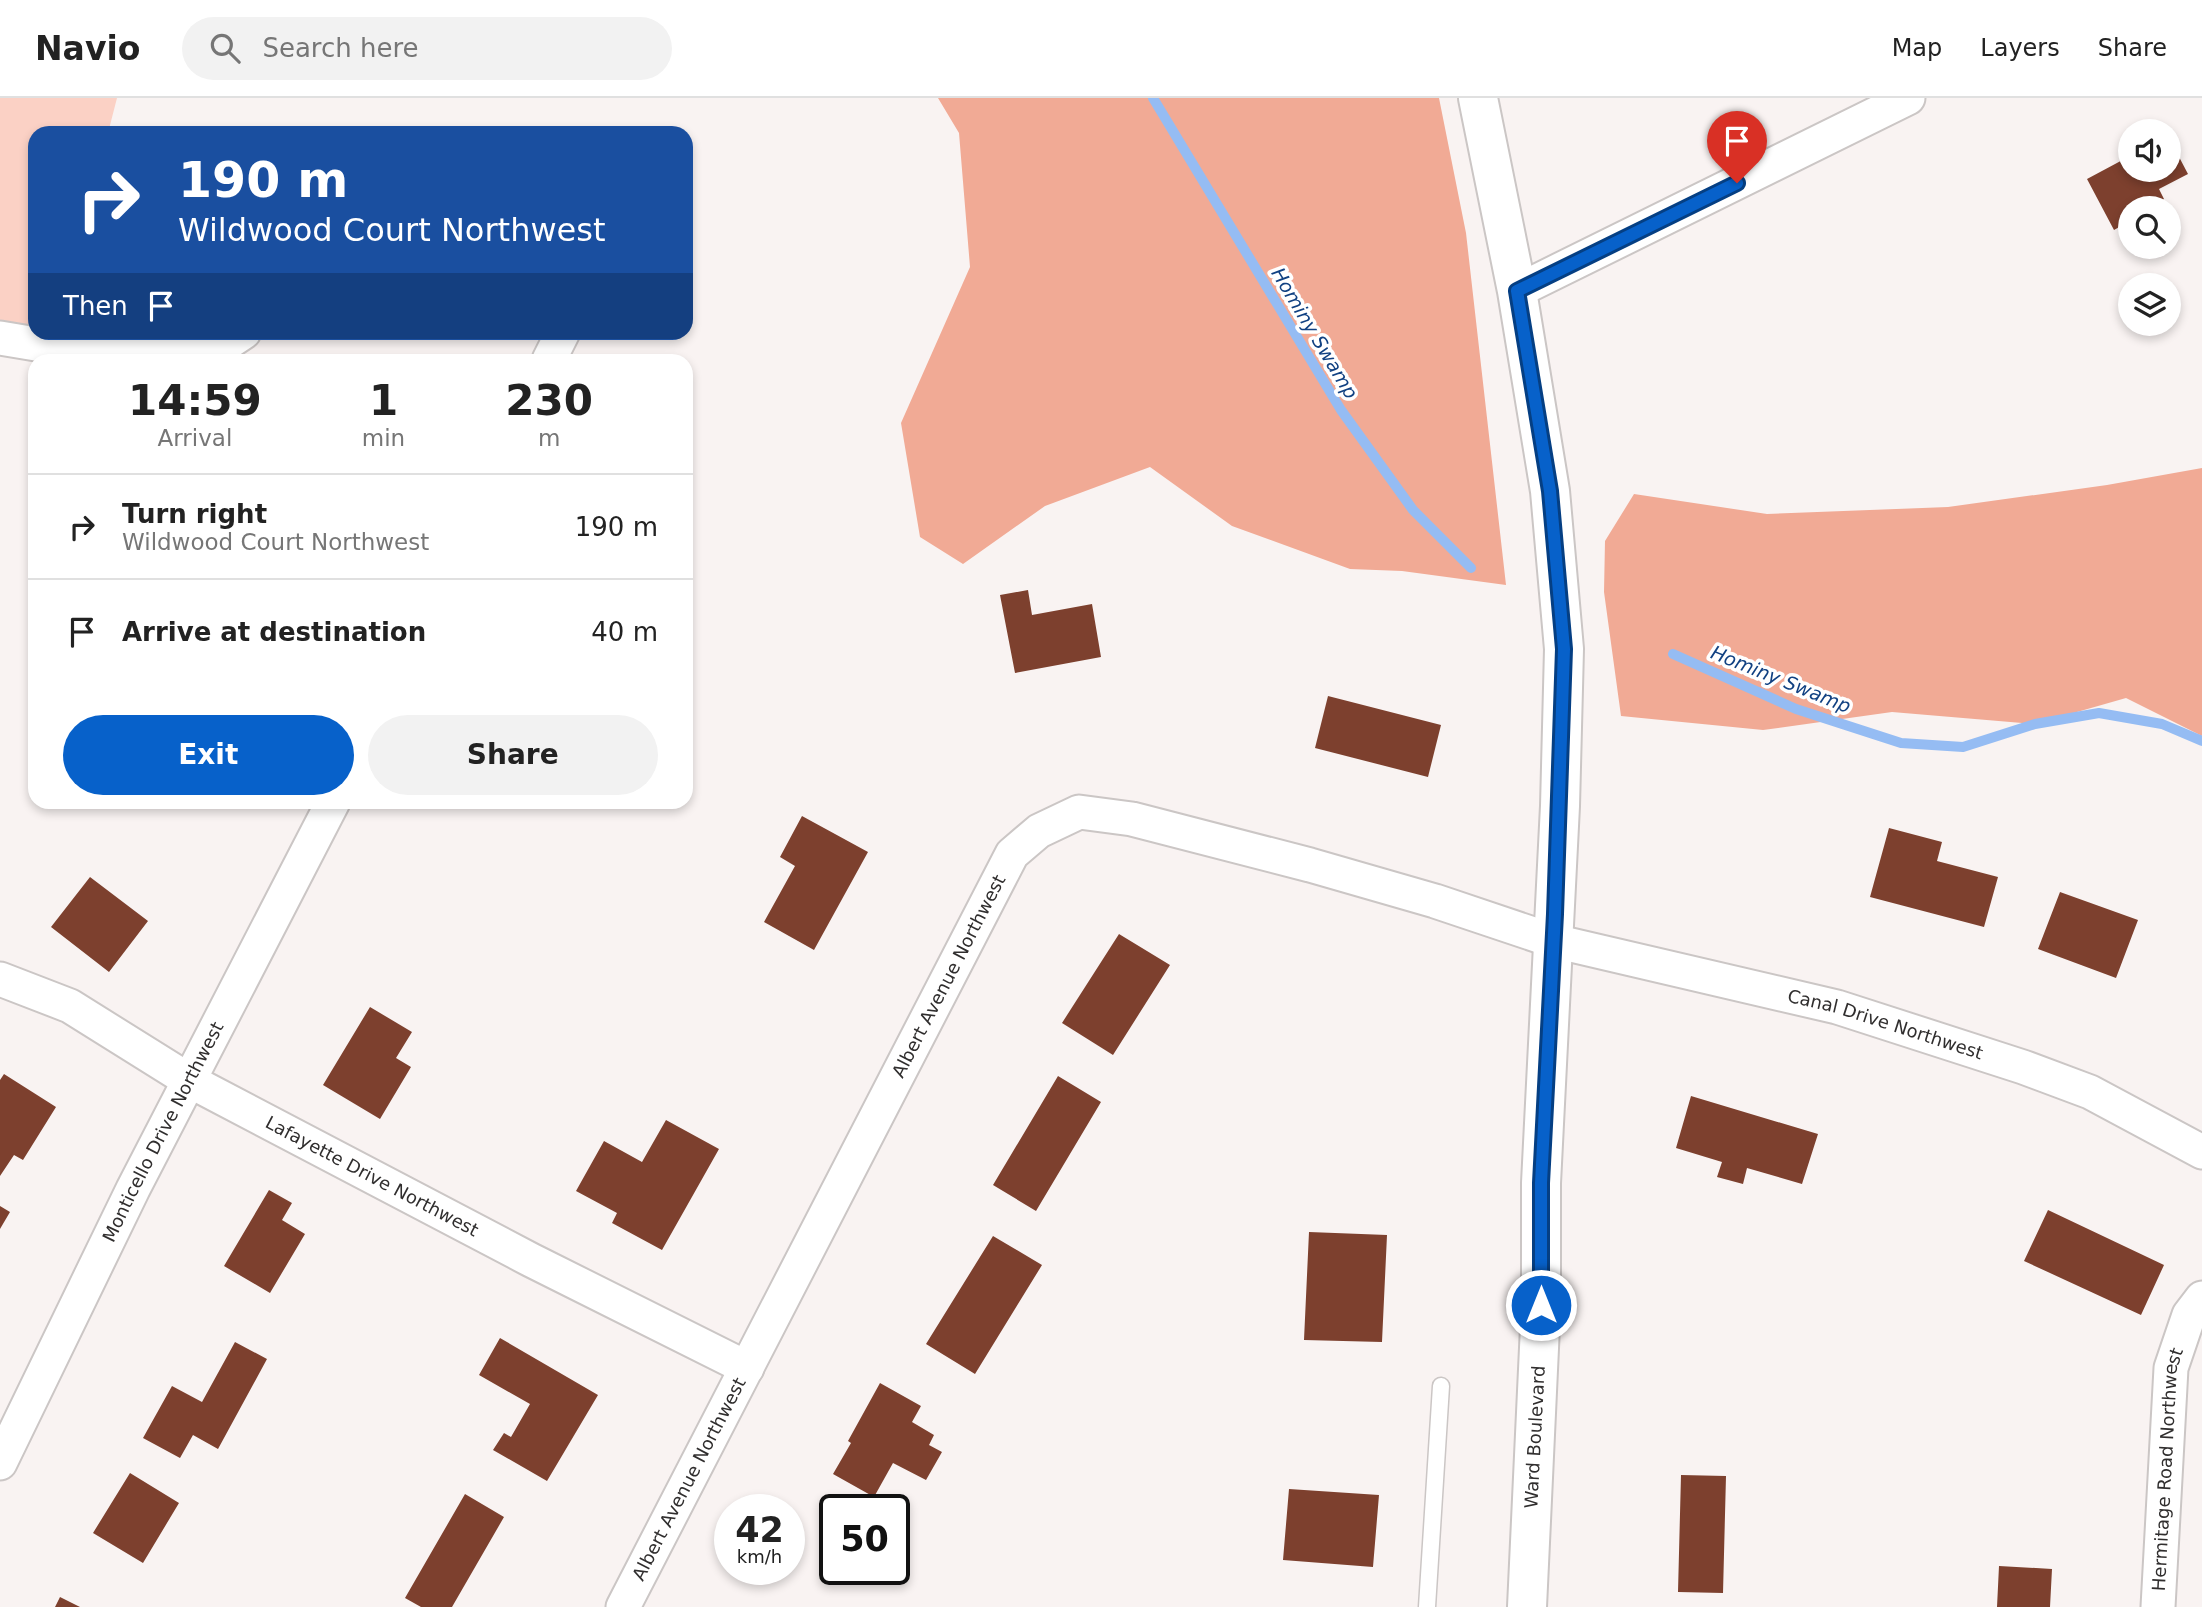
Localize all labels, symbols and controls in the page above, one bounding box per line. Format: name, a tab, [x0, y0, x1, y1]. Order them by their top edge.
search box	[182, 17, 672, 80]
text: Navio	[35, 29, 140, 68]
icon: search	[206, 29, 244, 67]
text: Search here	[262, 33, 419, 63]
text: Map	[1892, 34, 1942, 62]
text: Layers	[1980, 34, 2060, 62]
text: Share	[2098, 34, 2167, 62]
pin	[1707, 111, 1767, 183]
map controls	[2118, 119, 2181, 336]
button: sound	[2118, 119, 2181, 182]
icon: arrive	[1718, 122, 1756, 160]
text: 190 m	[178, 152, 348, 209]
icon: right	[63, 154, 154, 245]
button: search	[2118, 196, 2181, 259]
text: Wildwood Court Northwest	[178, 211, 606, 249]
water label: Hominy Swamp	[1267, 264, 1363, 402]
button: layers	[2118, 273, 2181, 336]
icon: arrive	[142, 287, 180, 325]
text: Then	[63, 291, 128, 321]
text: 14:59	[128, 376, 262, 425]
text: 1	[369, 376, 398, 425]
text: 230	[505, 376, 593, 425]
text: Arrival	[158, 425, 232, 451]
text: min	[362, 425, 405, 451]
text: m	[538, 425, 560, 451]
text: Turn right	[122, 499, 267, 529]
icon: right	[63, 508, 101, 546]
text: 190 m	[575, 512, 658, 542]
text: Wildwood Court Northwest	[122, 529, 429, 555]
icon: arrive	[63, 613, 101, 651]
text: Arrive at destination	[122, 617, 426, 647]
text: 40 m	[591, 617, 658, 647]
water label: Hominy Swamp	[1708, 641, 1854, 717]
button: Exit	[63, 715, 354, 795]
button: Share	[368, 715, 658, 795]
street label: Albert Avenue Northwest	[887, 871, 1009, 1081]
street label: Canal Drive Northwest	[1786, 985, 1986, 1063]
street label: Monticello Drive Northwest	[98, 1018, 228, 1245]
street label: Lafayette Drive Northwest	[262, 1112, 482, 1241]
position arrow	[1504, 1268, 1578, 1342]
street label: Hermitage Road Northwest	[2148, 1345, 2187, 1592]
street label: Ward Boulevard	[1520, 1365, 1549, 1509]
street label: Albert Avenue Northwest	[628, 1374, 750, 1584]
speed limit sign: 50	[819, 1494, 910, 1585]
text: 42	[735, 1510, 784, 1550]
text: km/h	[737, 1546, 782, 1567]

